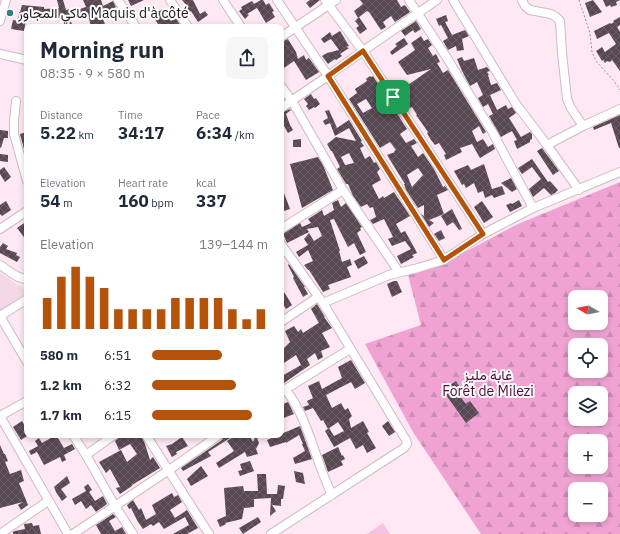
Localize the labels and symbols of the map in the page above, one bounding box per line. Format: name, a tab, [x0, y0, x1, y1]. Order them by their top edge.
place label: ماكي المجاور Maquis d'à côté	[17, 4, 189, 25]
marker: ماكي المجاور Maquis d'à côté	[5, 8, 15, 18]
pin	[376, 80, 410, 114]
north arrow	[568, 290, 608, 330]
park label: غابة مليز Forêt de Milezi	[442, 366, 534, 400]

